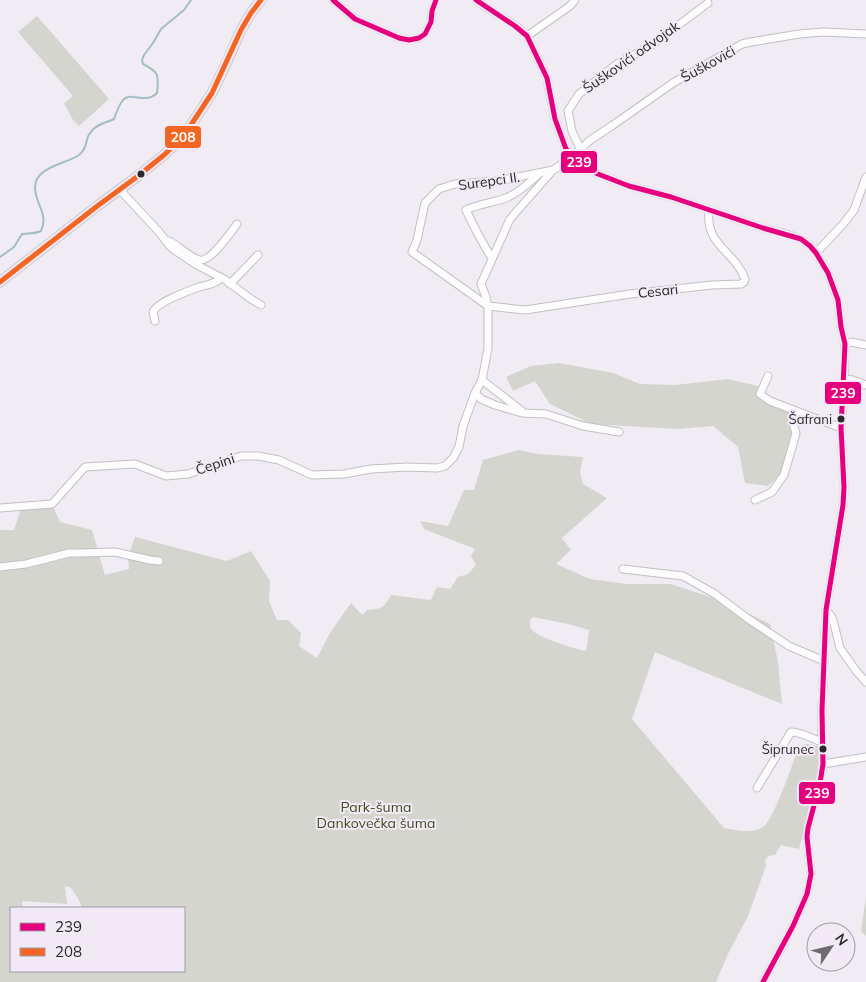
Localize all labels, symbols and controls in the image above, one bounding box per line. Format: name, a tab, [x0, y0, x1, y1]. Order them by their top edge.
street label: Šuškovići odvojak	[579, 16, 684, 97]
street label: Šuškovići	[678, 42, 738, 86]
line badge: 208	[164, 125, 202, 149]
text: 208	[170, 128, 196, 146]
line badge: 239	[560, 150, 598, 174]
text: 239	[566, 153, 592, 171]
street label: Surepci II.	[457, 168, 521, 194]
unlabelled marker	[136, 169, 146, 179]
street label: Cesari	[637, 280, 679, 302]
line badge: 239	[824, 381, 862, 405]
text: 239	[830, 384, 856, 402]
place label: Šafrani	[789, 411, 832, 427]
marker: Šafrani	[836, 414, 846, 424]
street label: Čepini	[193, 449, 237, 479]
place label: Šiprunec	[762, 741, 814, 757]
marker: Šiprunec	[818, 744, 828, 754]
line badge: 239	[798, 781, 836, 805]
text: 239	[804, 784, 830, 802]
park label: Park-šuma Dankovečka šuma	[317, 798, 435, 832]
legend	[10, 907, 185, 972]
text: 239	[55, 917, 82, 936]
north arrow	[806, 922, 856, 972]
text: N	[831, 930, 852, 949]
text: 208	[55, 942, 82, 961]

